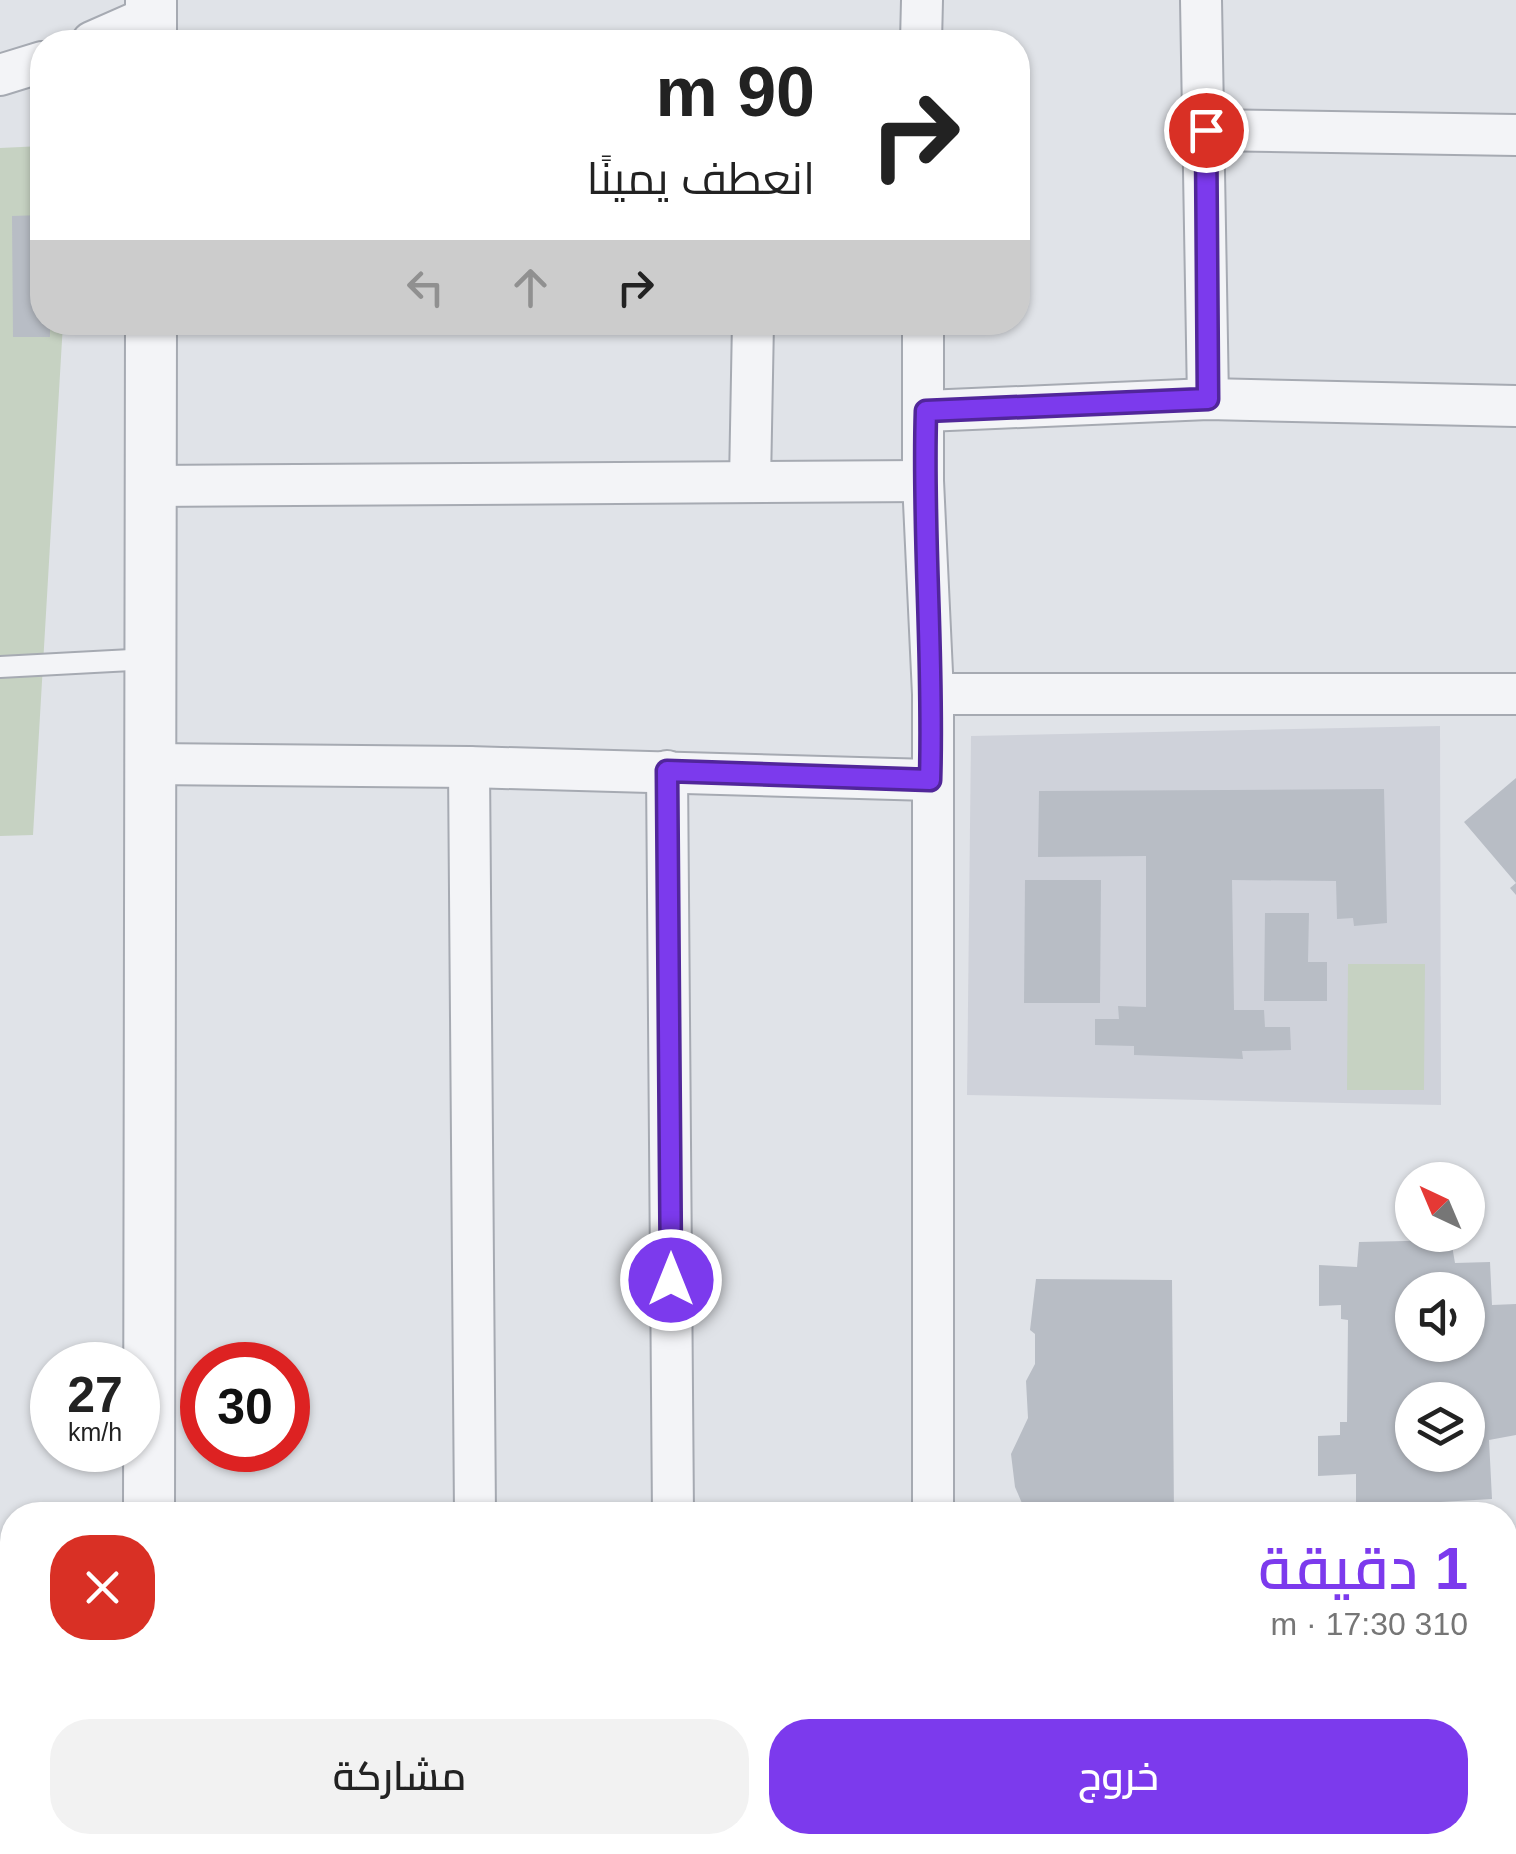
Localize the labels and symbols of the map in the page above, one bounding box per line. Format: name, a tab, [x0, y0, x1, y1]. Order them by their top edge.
pin	[1164, 88, 1249, 173]
north arrow	[1395, 1162, 1485, 1252]
position arrow	[619, 1228, 723, 1332]
speed limit sign: 30	[180, 1342, 310, 1472]

